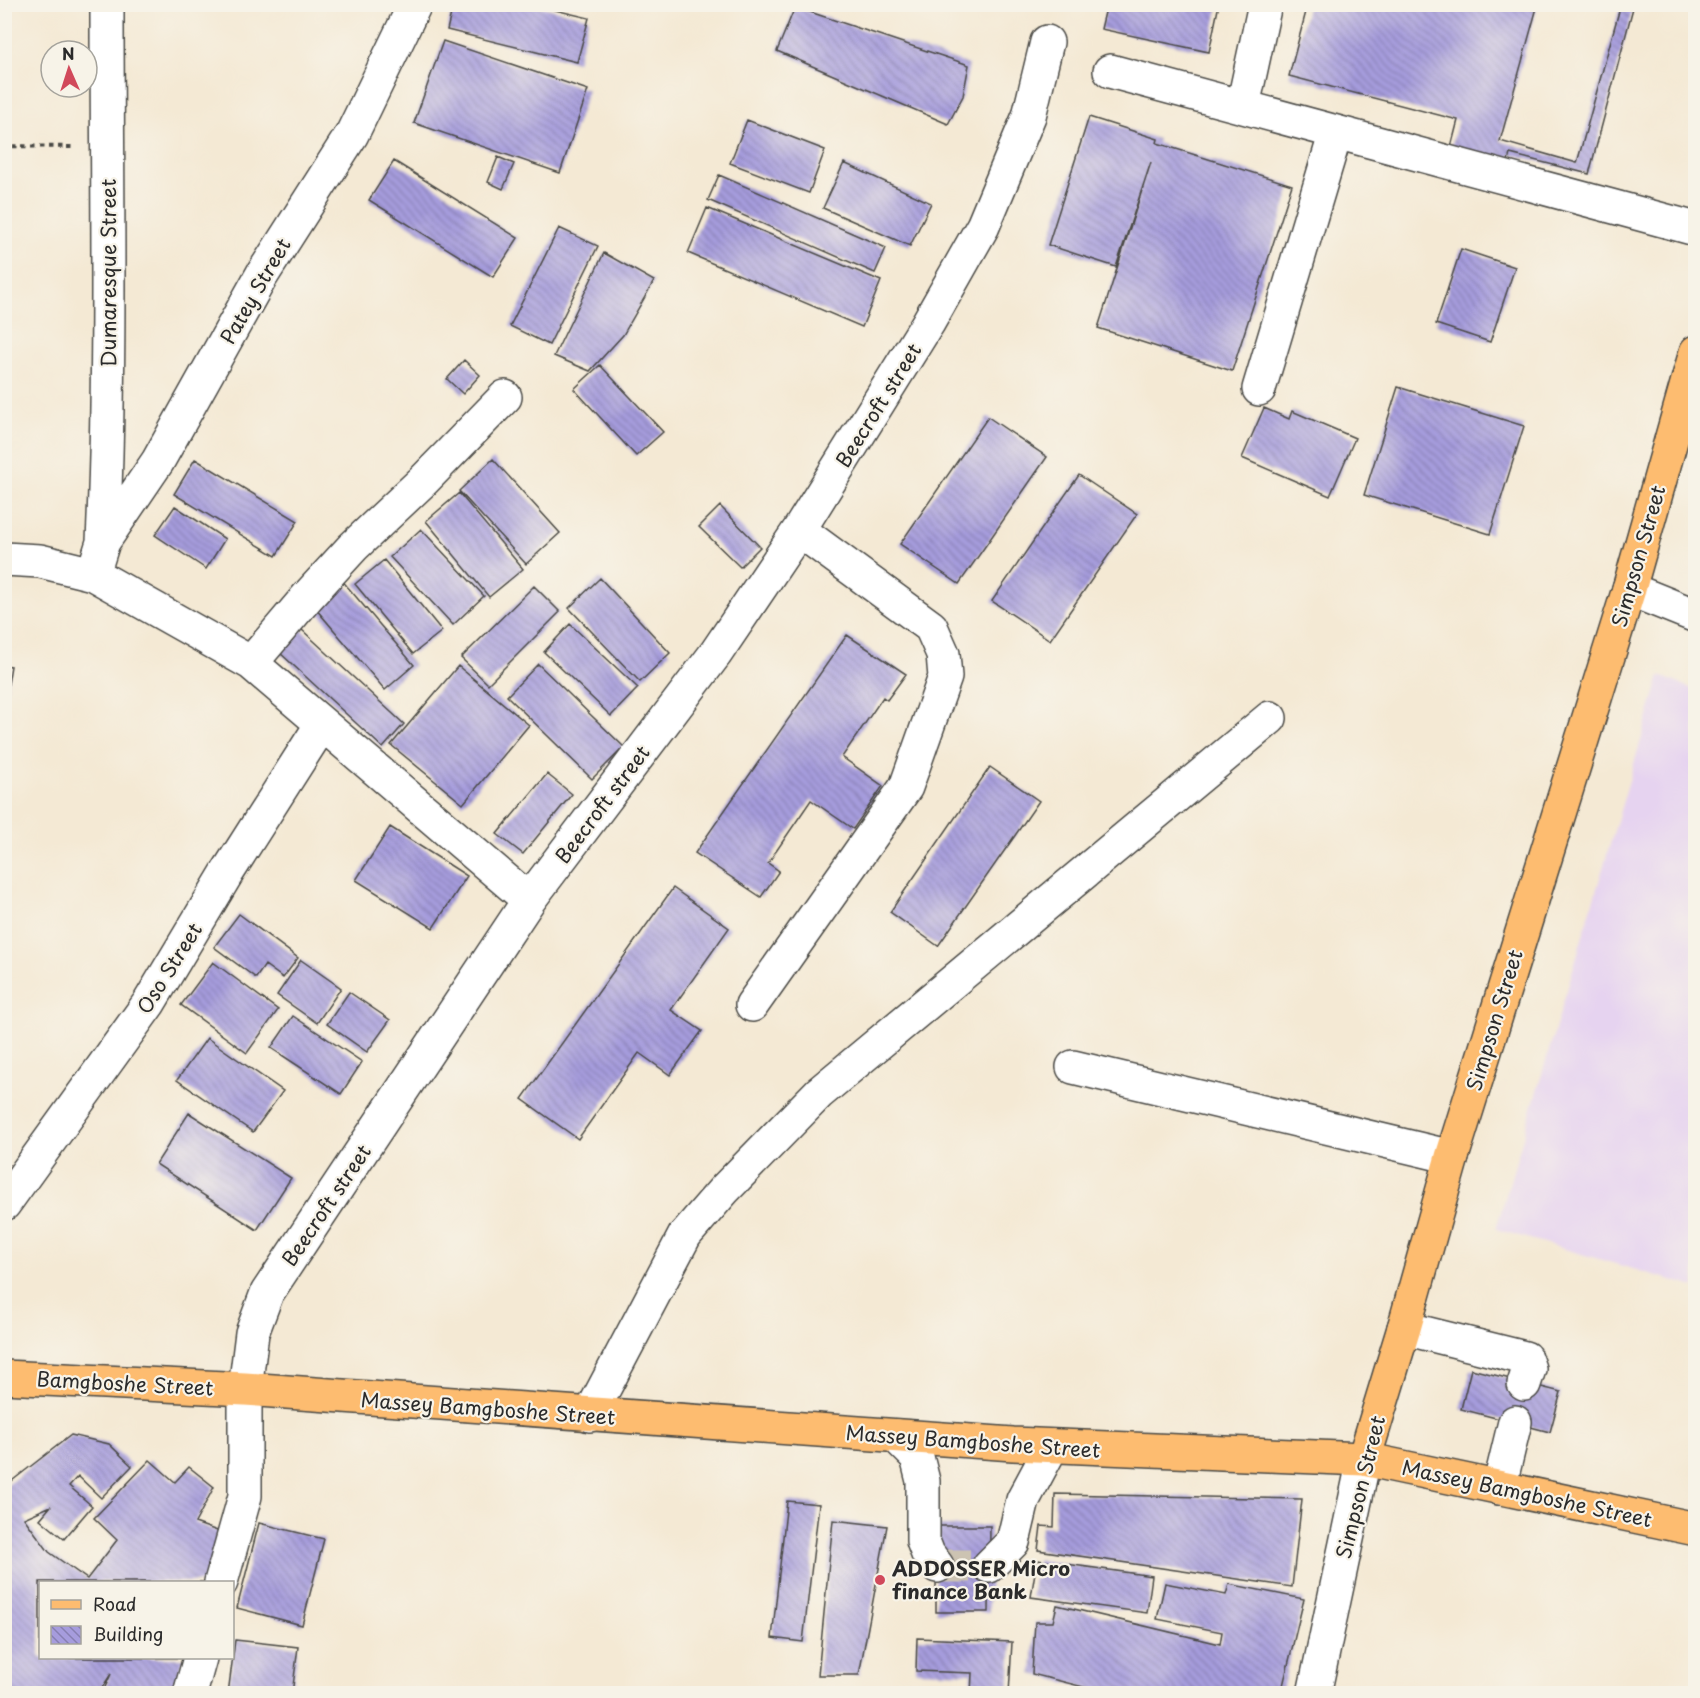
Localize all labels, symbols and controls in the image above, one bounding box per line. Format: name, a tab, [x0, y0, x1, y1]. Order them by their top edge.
north arrow	[39, 39, 99, 99]
text: N	[61, 41, 75, 65]
street label: Dumaresque Street	[93, 179, 123, 367]
street label: Patey Street	[212, 232, 298, 350]
street label: Beecroft street	[828, 337, 928, 473]
street label: Simpson Street	[1603, 482, 1673, 630]
street label: Beecroft street	[547, 739, 657, 869]
street label: Oso Street	[129, 917, 209, 1019]
street label: Simpson Street	[1458, 946, 1530, 1094]
street label: Beecroft street	[274, 1138, 378, 1272]
street label: Bamgboshe Street	[36, 1363, 214, 1403]
street label: Massey Bamgboshe Street	[360, 1384, 616, 1432]
street label: Simpson Street	[1328, 1412, 1392, 1562]
street label: Massey Bamgboshe Street	[845, 1417, 1101, 1465]
street label: Massey Bamgboshe Street	[1399, 1452, 1655, 1534]
place label: ADDOSSER Micro finance Bank	[891, 1553, 1070, 1606]
marker: ADDOSSER Micro finance Bank	[873, 1573, 887, 1587]
legend	[39, 1581, 234, 1659]
text: Road	[93, 1590, 137, 1617]
text: Building	[93, 1620, 163, 1647]

